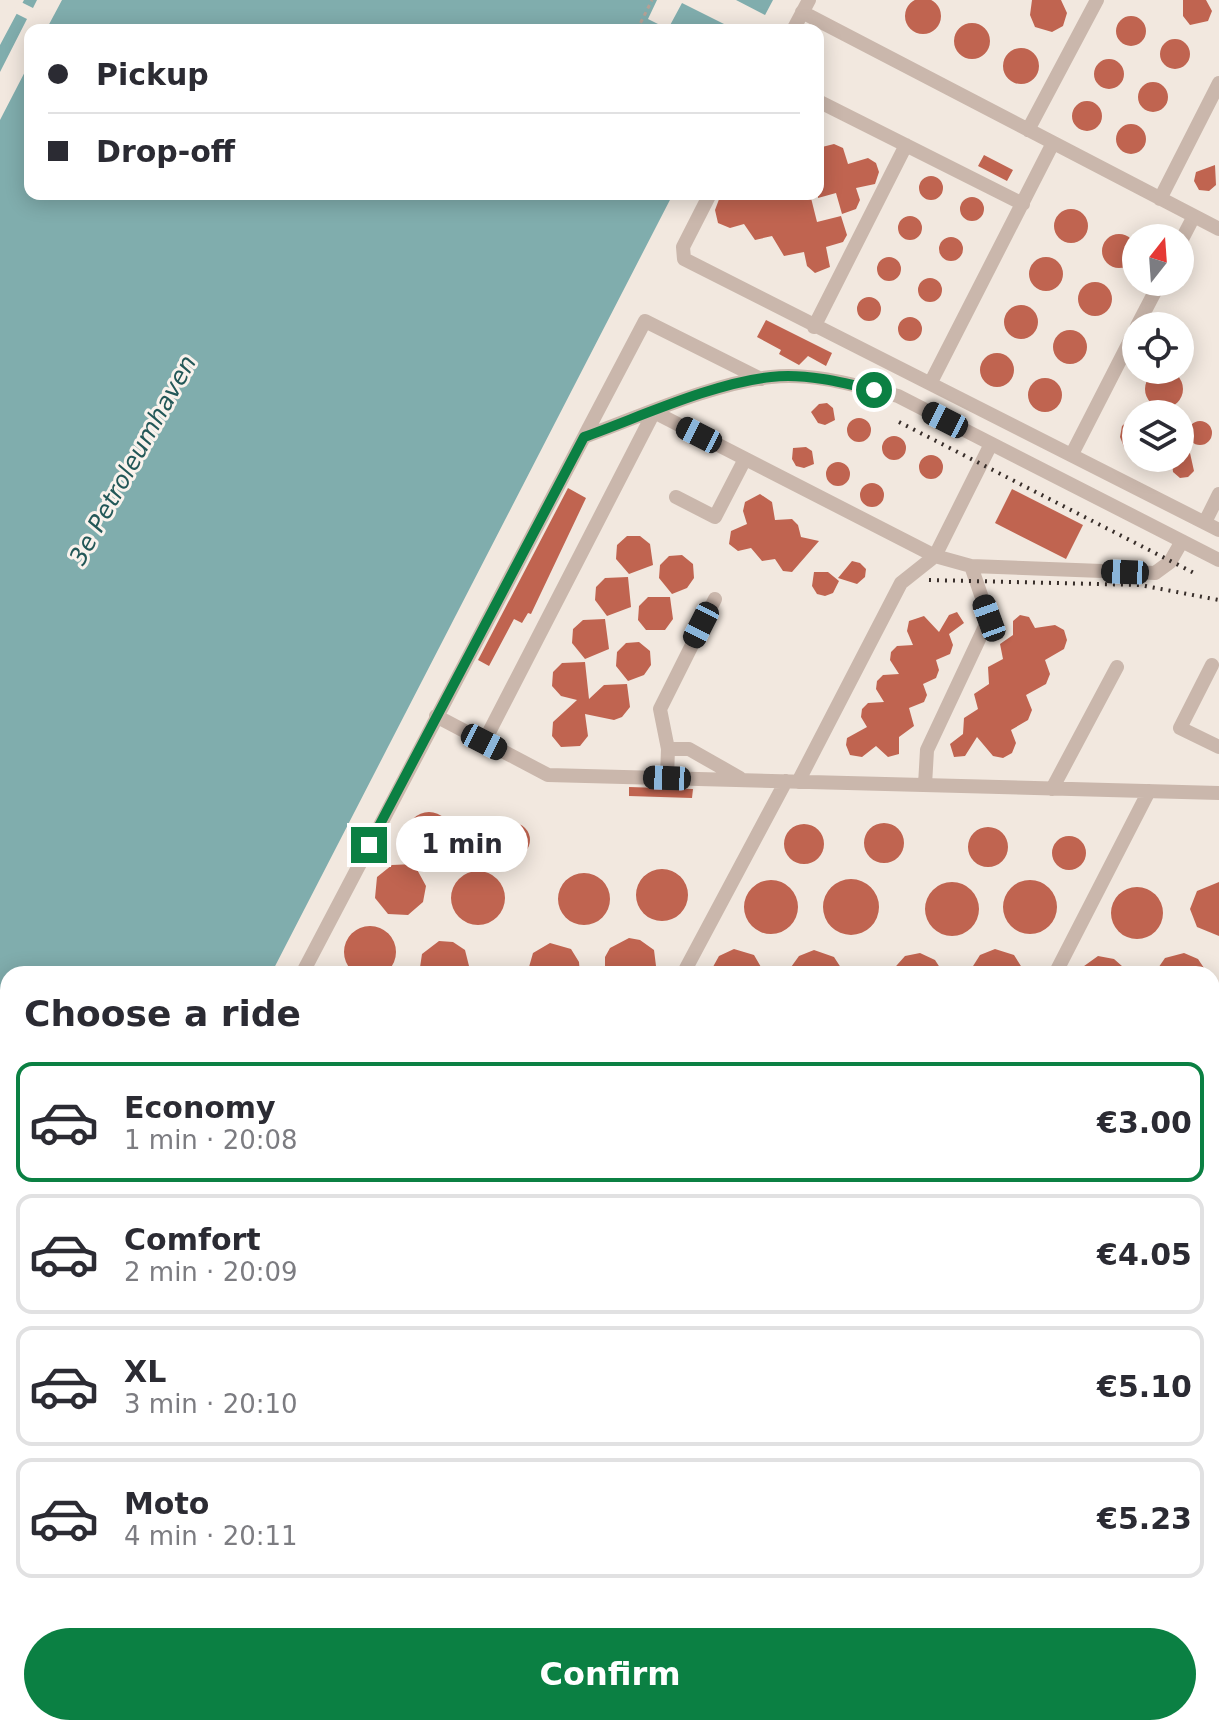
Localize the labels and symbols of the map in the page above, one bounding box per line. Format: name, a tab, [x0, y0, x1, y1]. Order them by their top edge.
north arrow	[1122, 224, 1194, 296]
water label: 3e Petroleumhaven	[64, 350, 202, 570]
route start	[856, 372, 892, 408]
car	[918, 398, 972, 442]
car	[672, 413, 726, 457]
car	[1101, 559, 1149, 585]
car	[970, 591, 1008, 645]
car	[679, 598, 723, 652]
car	[457, 720, 511, 764]
car	[643, 765, 691, 791]
callout: 1 min	[397, 817, 529, 873]
route end	[351, 827, 387, 863]

